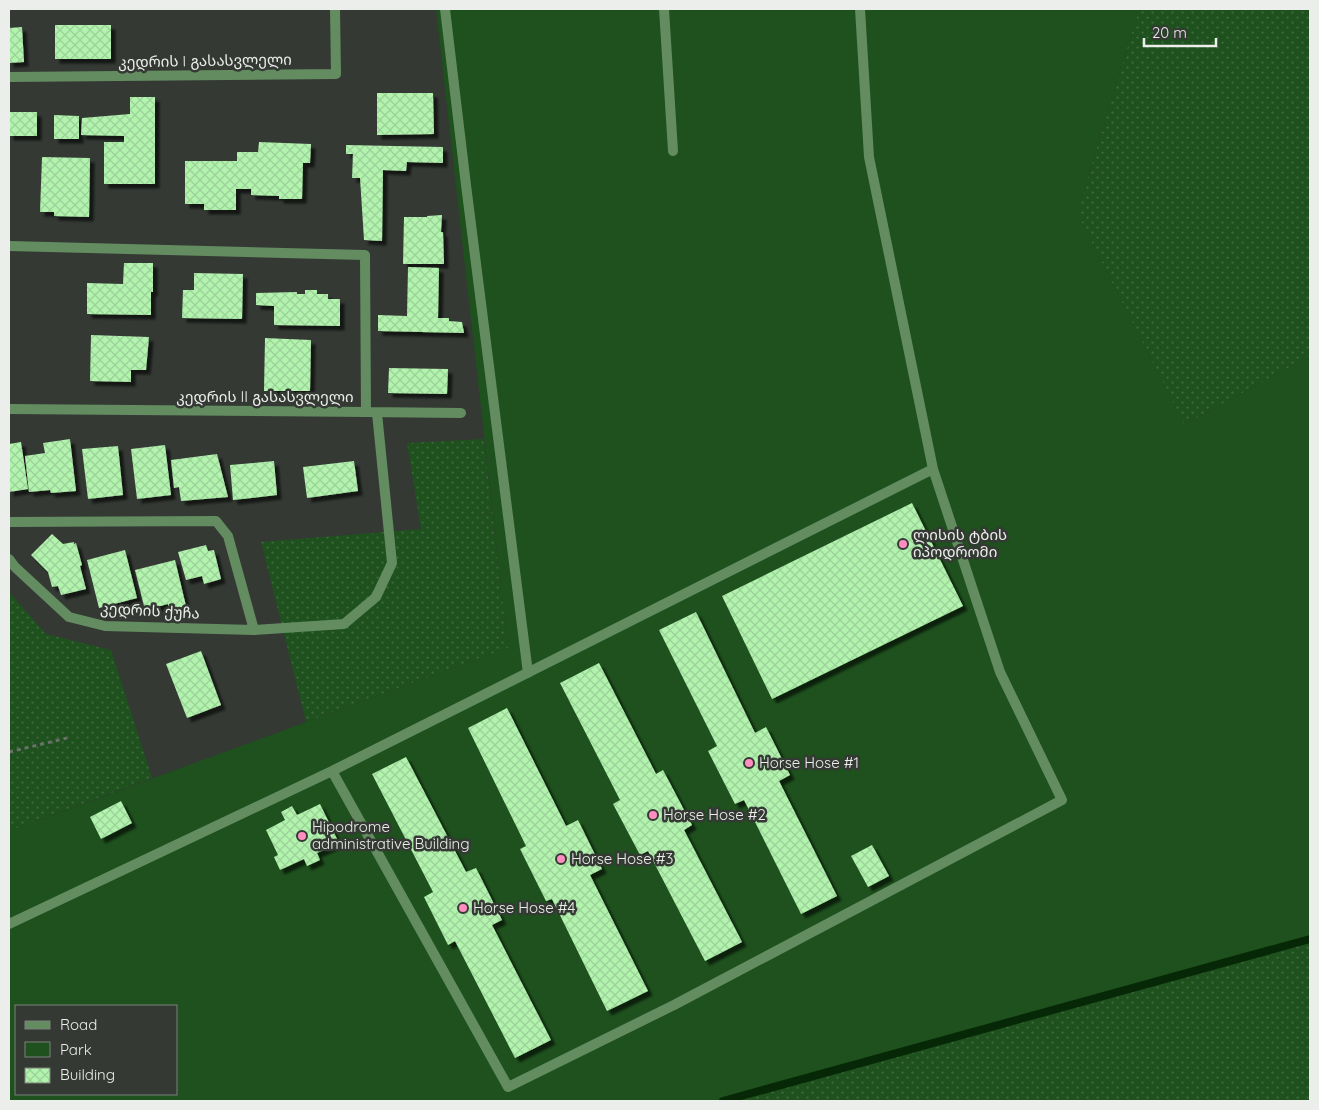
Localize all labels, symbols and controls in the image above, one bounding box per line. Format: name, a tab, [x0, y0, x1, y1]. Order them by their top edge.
scale bar	[1144, 15, 1216, 47]
text: 20 m	[1152, 23, 1187, 42]
street label: კედრის I გასასვლელი	[118, 49, 292, 72]
street label: კედრის II გასასვლელი	[176, 387, 354, 406]
place label: ლისის ტბის იპოდრომი	[913, 525, 1007, 561]
marker: ლისის ტბის იპოდრომი	[897, 538, 909, 550]
street label: კედრის ქუჩა	[100, 598, 200, 623]
place label: Horse Hose #1	[759, 753, 859, 772]
marker: Horse Hose #1	[743, 757, 755, 769]
place label: Horse Hose #2	[663, 805, 766, 824]
marker: Horse Hose #2	[647, 809, 659, 821]
place label: Hipodrome administrative Building	[312, 817, 470, 853]
marker: Hipodrome administrative Building	[296, 830, 308, 842]
place label: Horse Hose #3	[571, 849, 674, 868]
marker: Horse Hose #3	[555, 853, 567, 865]
place label: Horse Hose #4	[473, 898, 576, 917]
marker: Horse Hose #4	[457, 902, 469, 914]
legend	[15, 1005, 178, 1095]
text: Road	[60, 1015, 97, 1034]
text: Park	[60, 1040, 92, 1059]
text: Building	[60, 1065, 115, 1084]

